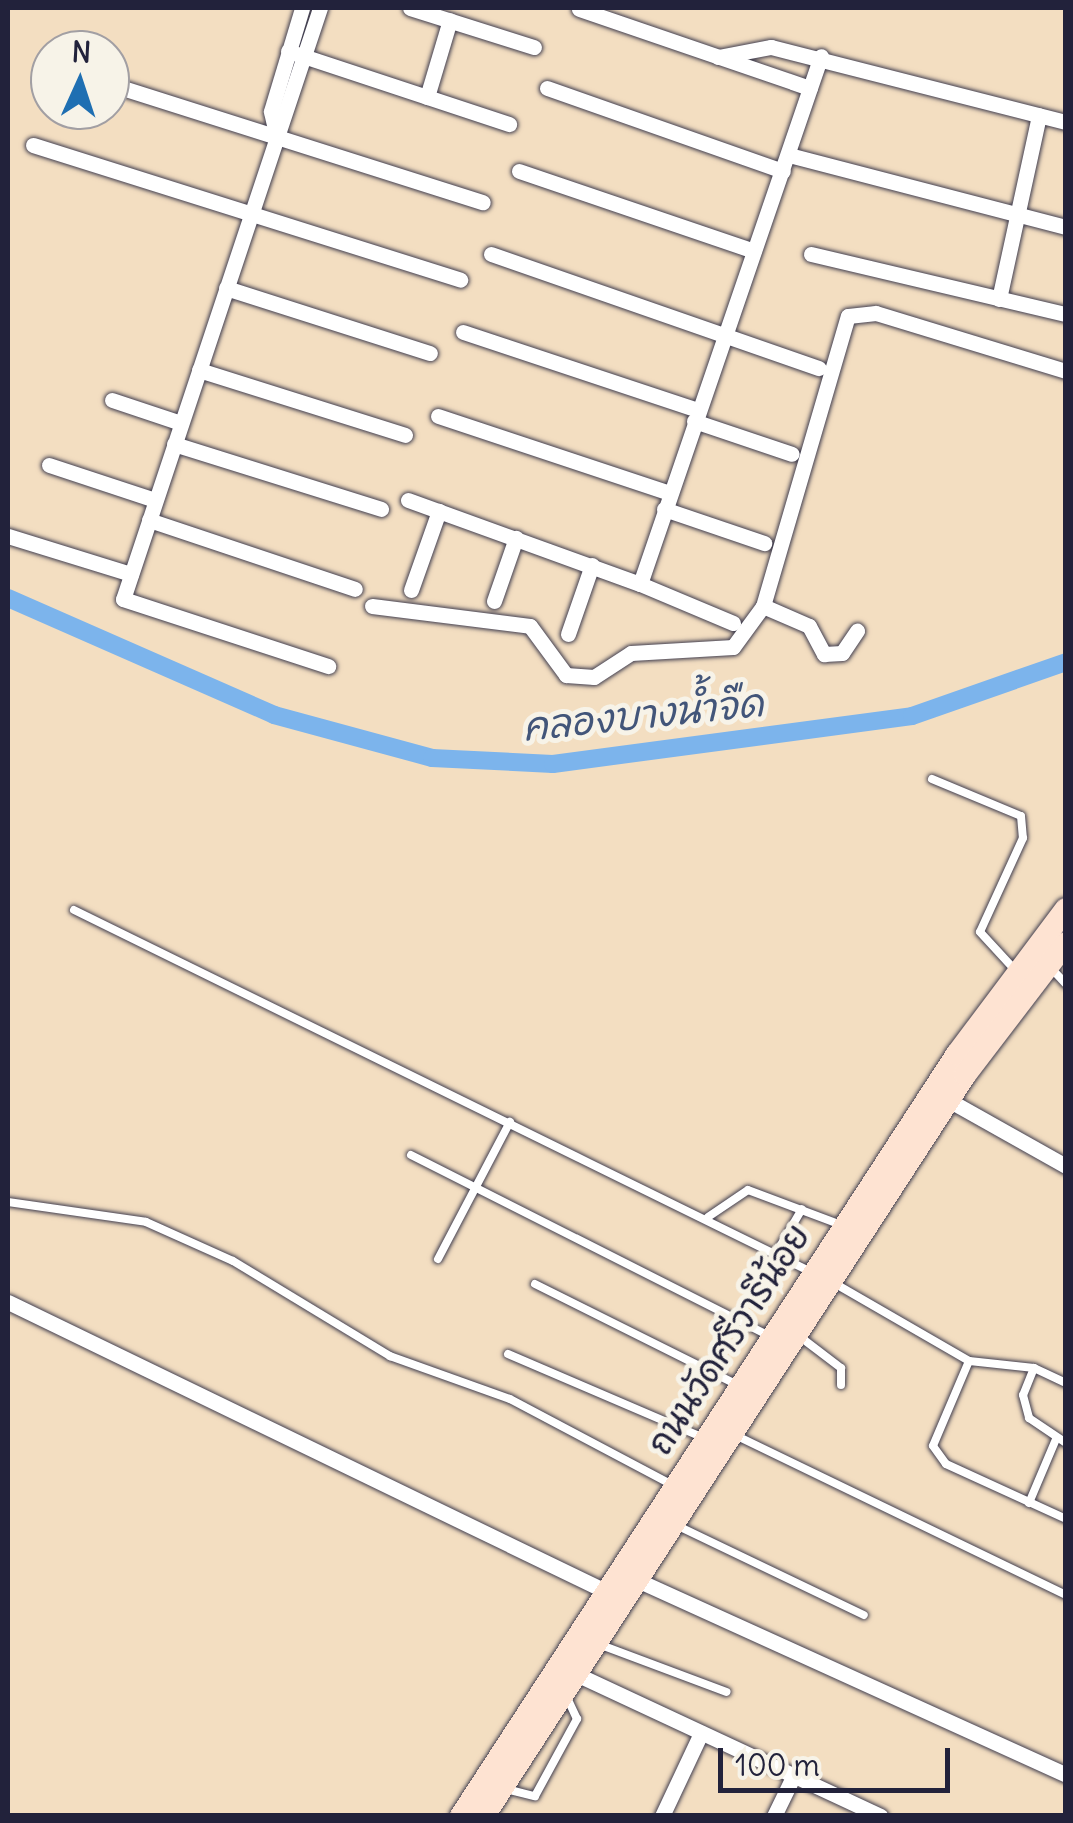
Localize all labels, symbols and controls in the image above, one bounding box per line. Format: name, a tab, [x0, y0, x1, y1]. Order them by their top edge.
north arrow	[30, 30, 130, 130]
text: N	[71, 34, 92, 71]
water label: คลองบางน้ำจืด	[521, 680, 765, 750]
street label: ถนนวัดศรีวารีน้อย	[638, 1216, 818, 1462]
scale bar	[723, 1728, 956, 1790]
text: 100 m	[735, 1746, 820, 1784]

